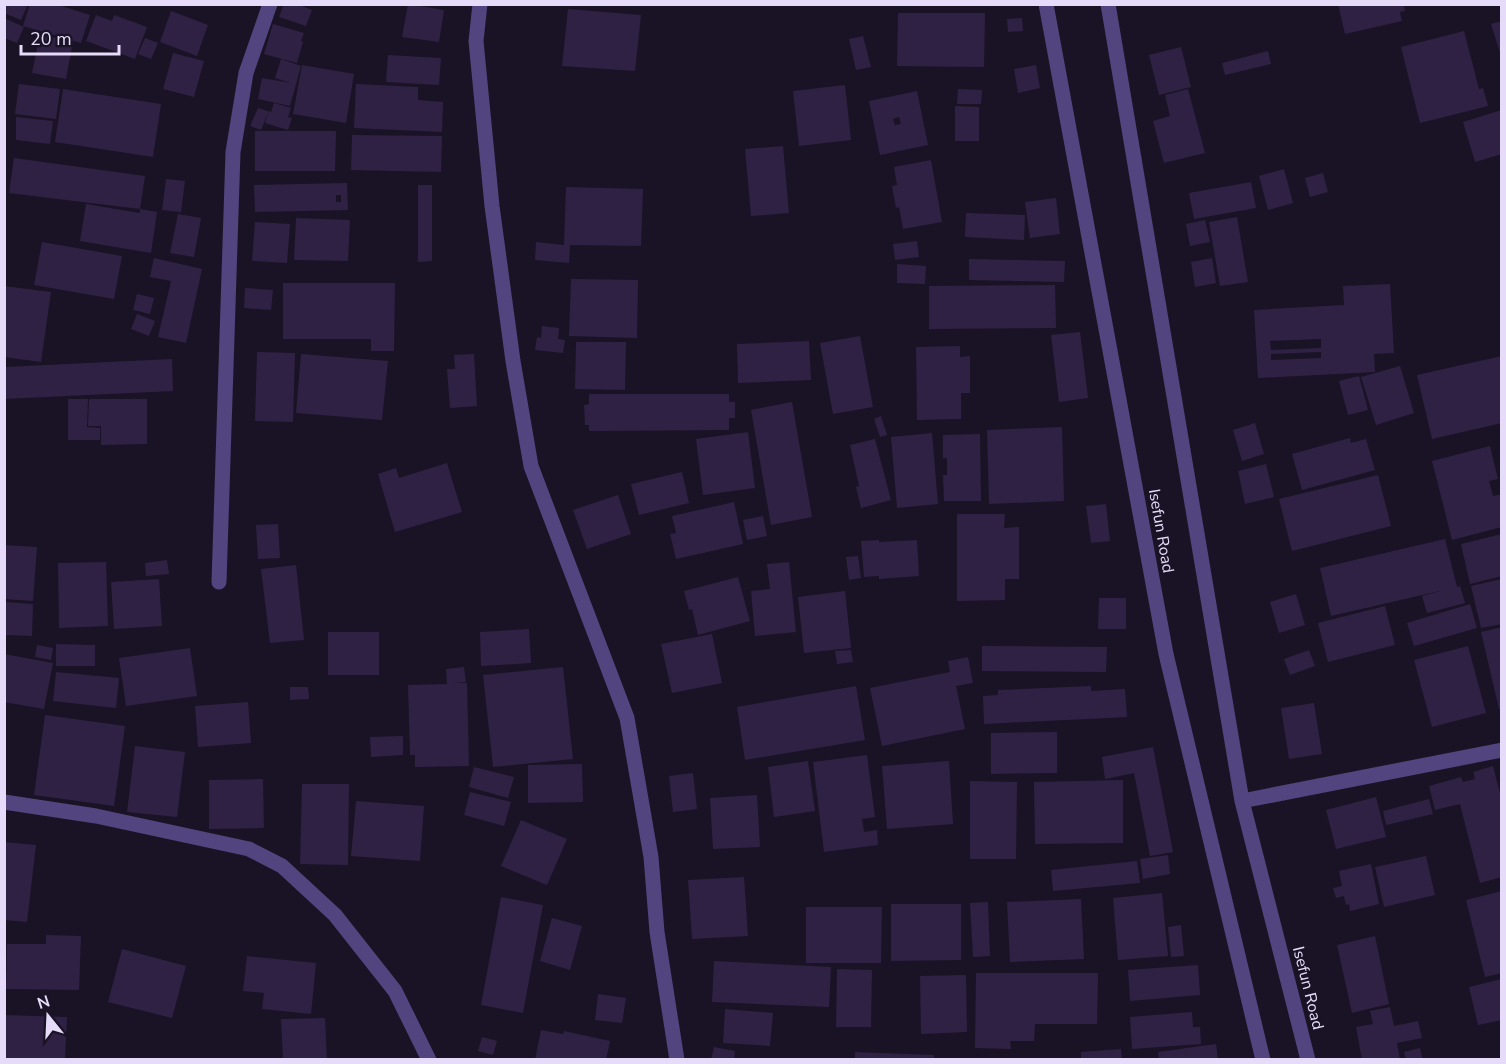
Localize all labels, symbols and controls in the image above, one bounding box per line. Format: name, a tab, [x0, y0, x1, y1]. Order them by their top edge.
scale bar	[21, 18, 118, 56]
text: 20 m	[30, 27, 72, 51]
street label: Isefun Road	[1143, 487, 1179, 575]
street label: Isefun Road	[1287, 944, 1329, 1032]
north arrow	[18, 986, 78, 1046]
text: N	[35, 990, 53, 1015]

